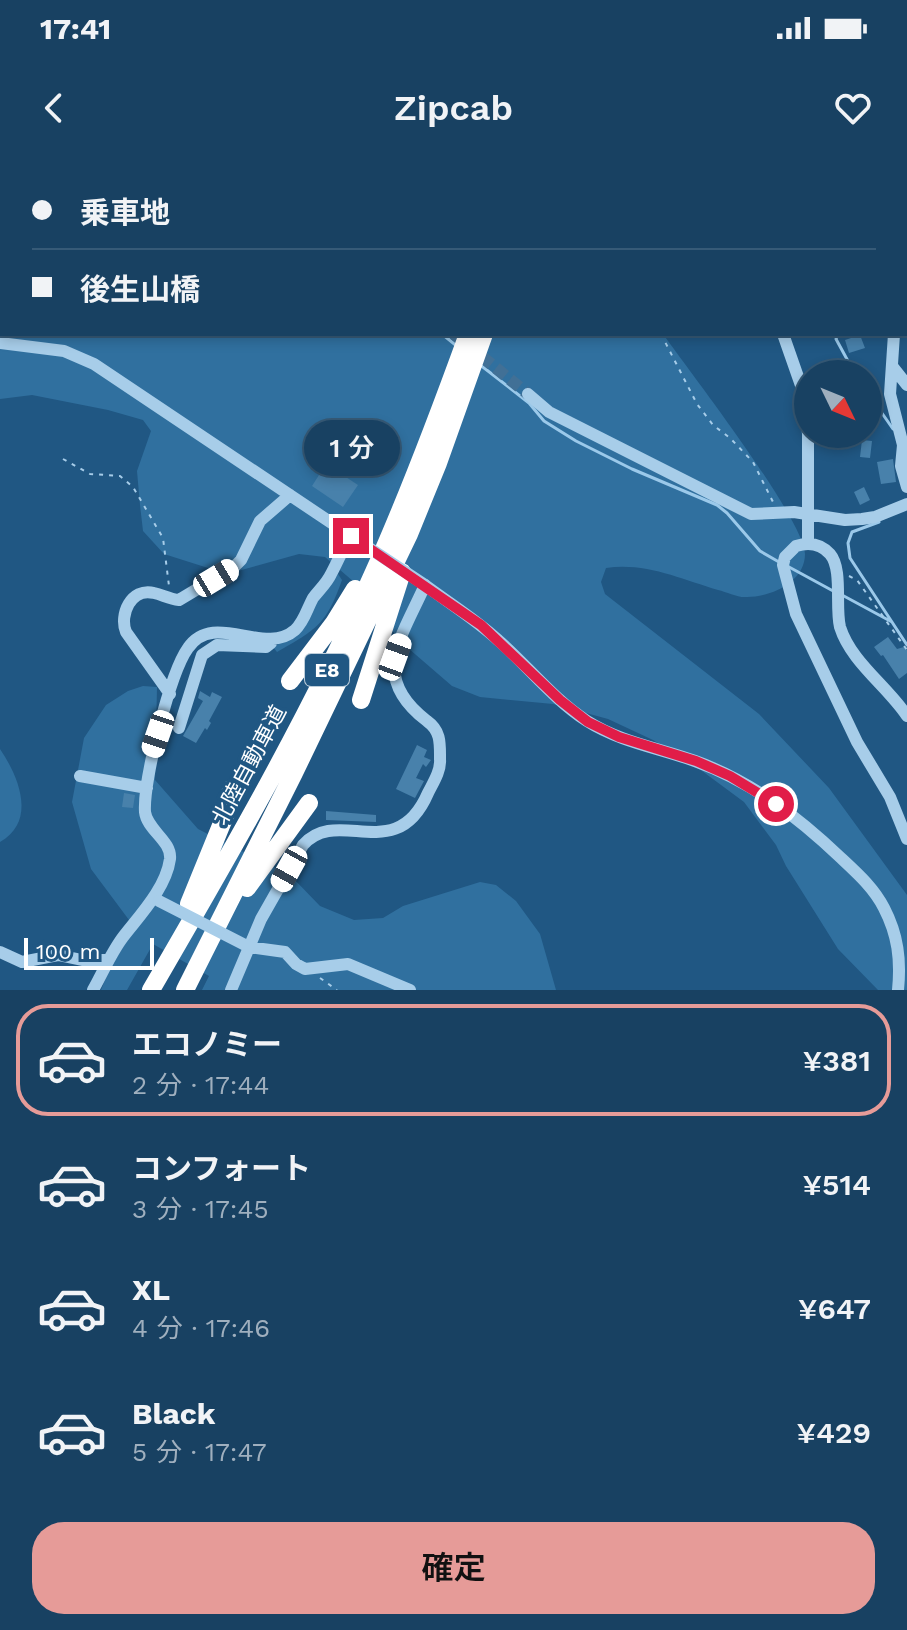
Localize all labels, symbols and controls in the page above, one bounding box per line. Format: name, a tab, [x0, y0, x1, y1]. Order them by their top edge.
text: 17:41	[40, 11, 111, 46]
icon: back	[32, 86, 76, 130]
icon: heart	[831, 86, 875, 130]
text: Zipcab	[394, 87, 513, 129]
text: 乗車地	[80, 195, 170, 230]
text: 後生山橋	[80, 272, 200, 307]
north arrow	[794, 360, 882, 448]
map controls	[794, 360, 882, 448]
callout: 1 分	[303, 420, 399, 476]
text: 1 分	[330, 433, 374, 463]
route end	[333, 518, 369, 554]
car	[189, 555, 243, 601]
car	[376, 630, 414, 684]
road number: E8	[305, 654, 349, 686]
street label: 北陸自動車道	[207, 701, 291, 829]
car	[139, 707, 177, 761]
route start	[758, 786, 794, 822]
car	[267, 842, 311, 896]
scale bar	[24, 934, 154, 970]
text: 100 m	[36, 939, 100, 964]
icon: car	[36, 1024, 108, 1096]
text: エコノミー	[132, 1027, 282, 1062]
text: ¥381	[803, 1043, 871, 1078]
text: 2 分 · 17:44	[132, 1070, 269, 1100]
icon: car	[36, 1148, 108, 1220]
text: コンフォート	[132, 1151, 311, 1186]
text: ¥514	[803, 1167, 871, 1202]
text: 3 分 · 17:45	[132, 1194, 269, 1224]
icon: car	[36, 1272, 108, 1344]
text: XL	[132, 1272, 170, 1307]
text: ¥647	[798, 1291, 871, 1326]
text: 4 分 · 17:46	[132, 1313, 270, 1343]
icon: car	[36, 1396, 108, 1468]
text: Black	[132, 1396, 216, 1431]
text: ¥429	[797, 1415, 871, 1450]
text: 5 分 · 17:47	[132, 1437, 267, 1467]
button: 確定	[32, 1522, 875, 1614]

